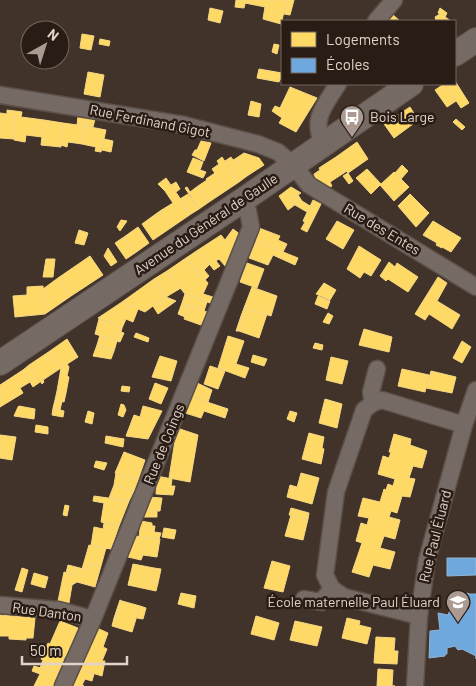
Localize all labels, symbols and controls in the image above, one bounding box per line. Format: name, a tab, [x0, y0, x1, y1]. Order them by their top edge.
north arrow	[20, 20, 70, 70]
legend	[281, 20, 456, 85]
text: N	[45, 25, 62, 44]
text: Logements	[326, 30, 400, 48]
text: Écoles	[326, 55, 370, 73]
street label: Rue Ferdinand Gigot	[88, 100, 212, 141]
bus stop icon: Bois Large	[339, 104, 365, 138]
place label: Bois Large	[370, 108, 435, 125]
street label: Avenue du Général de Gaulle	[131, 169, 281, 278]
street label: Rue des Entes	[341, 199, 424, 258]
street label: Rue de Coings	[140, 401, 188, 487]
street label: Rue Paul Éluard	[415, 488, 454, 584]
school or university icon: École maternelle Paul Éluard	[445, 589, 471, 623]
place label: École maternelle Paul Éluard	[268, 593, 440, 610]
street label: Rue Danton	[11, 598, 83, 625]
scale bar	[22, 634, 128, 666]
text: 50 m	[30, 641, 62, 659]

